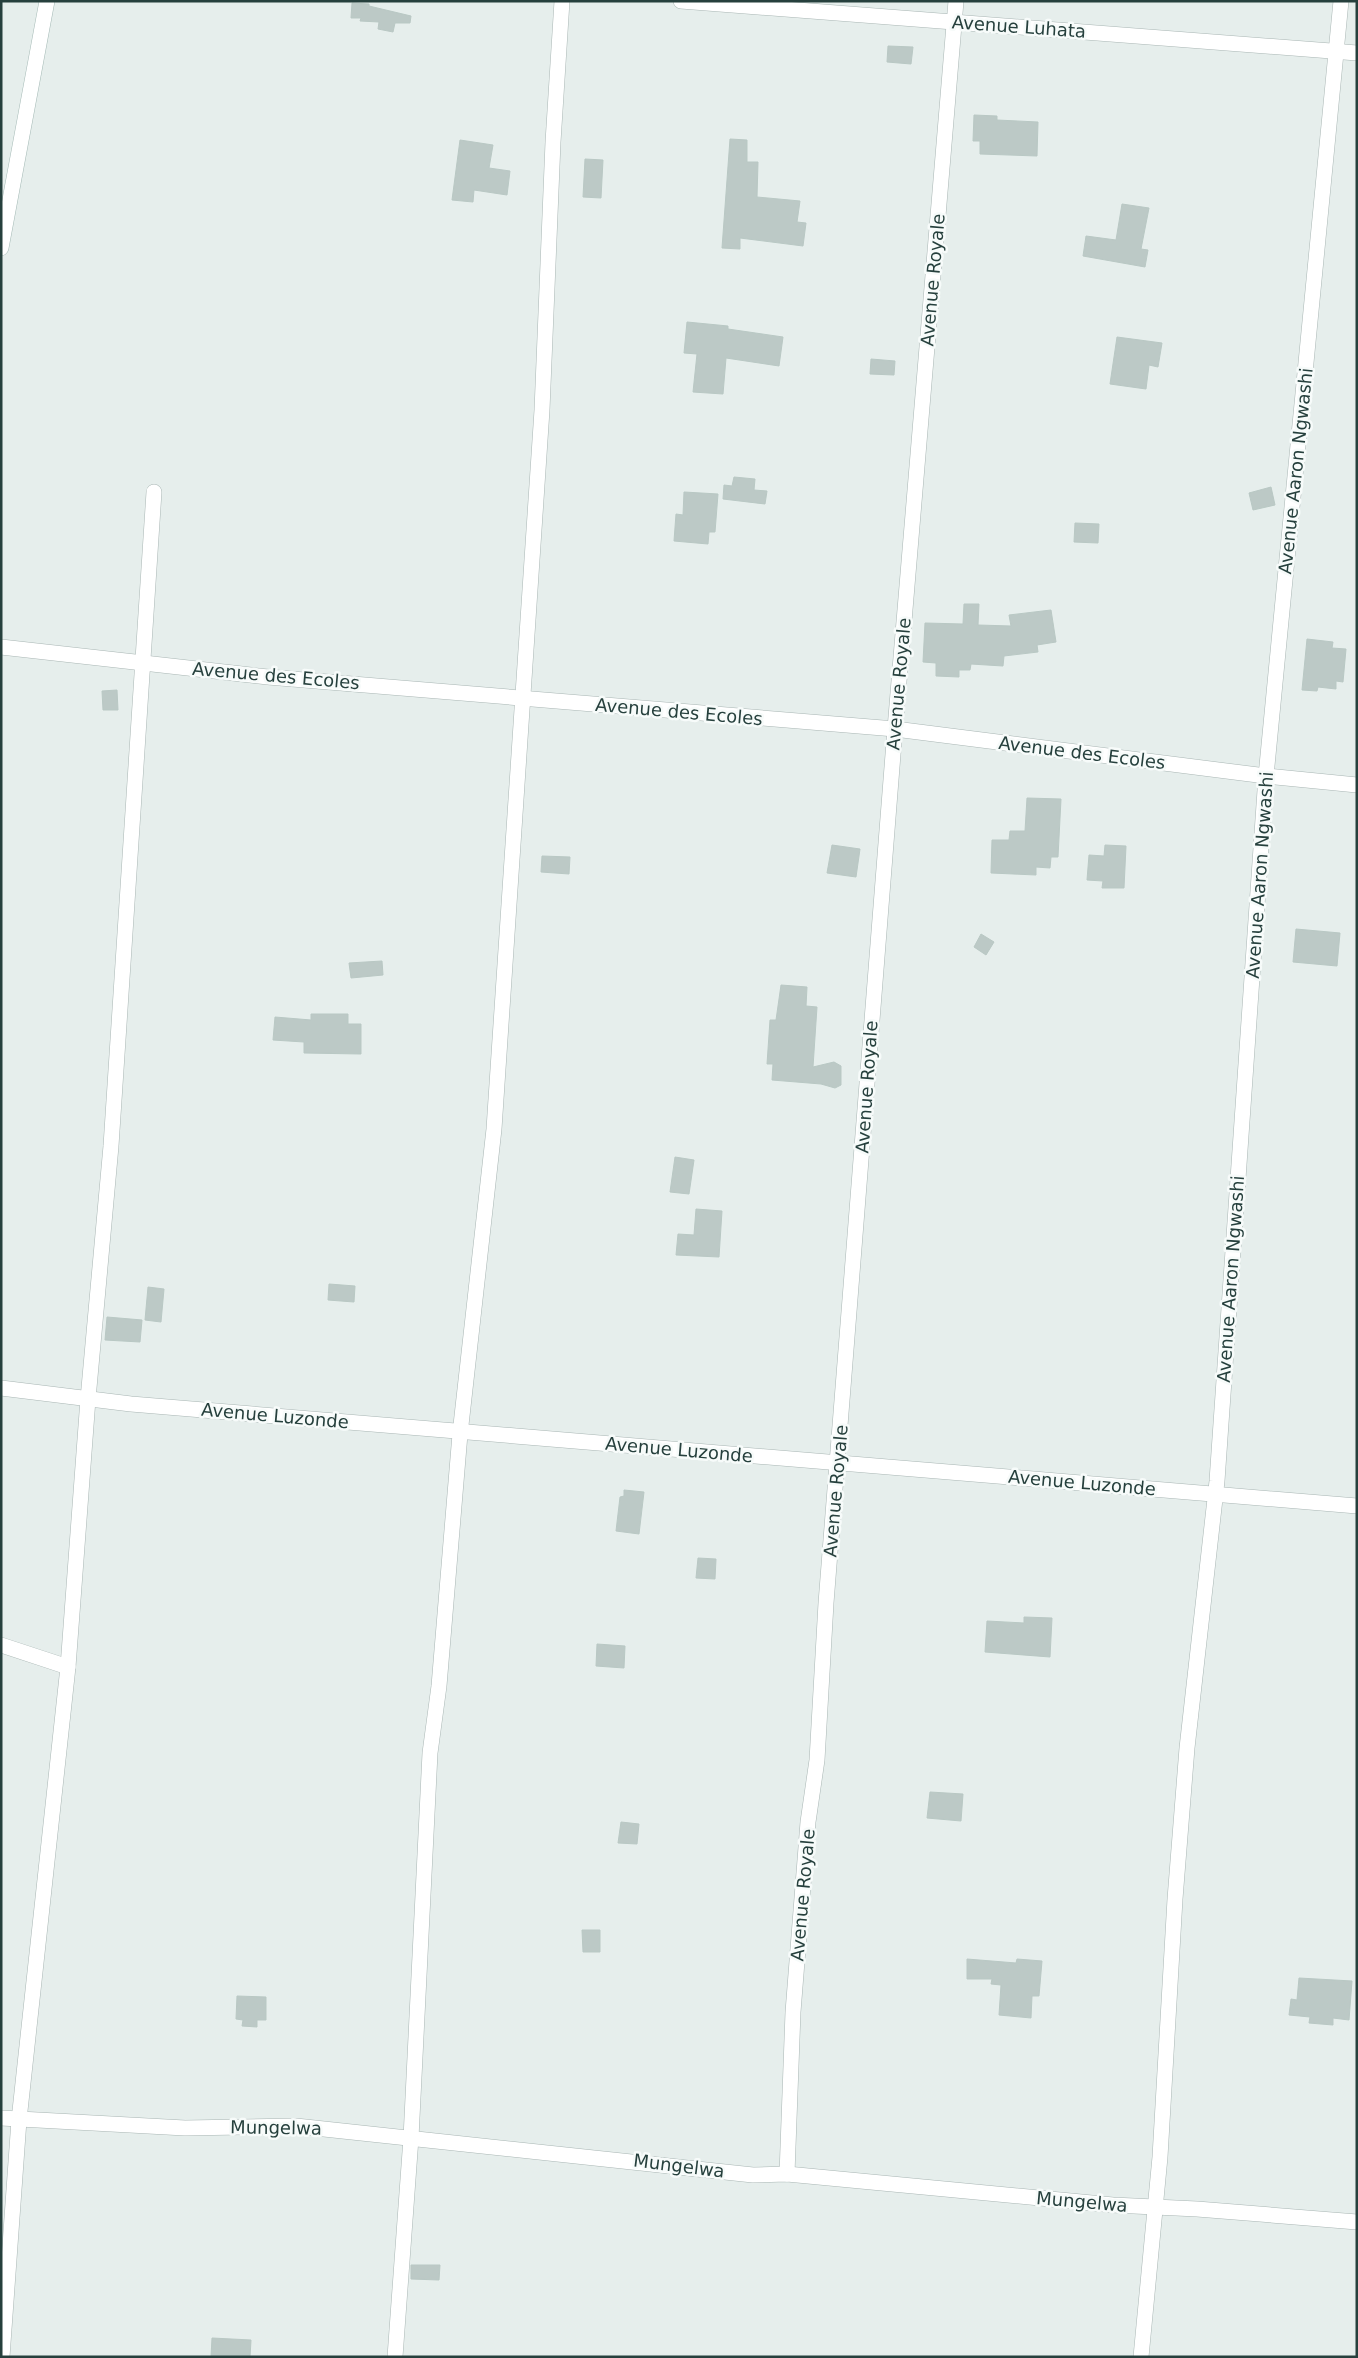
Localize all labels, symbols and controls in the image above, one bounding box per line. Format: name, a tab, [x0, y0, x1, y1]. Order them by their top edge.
street label: Avenue Luhata	[951, 11, 1087, 42]
street label: Avenue Royale	[916, 213, 949, 347]
street label: Avenue Aaron Ngwashi	[1274, 367, 1317, 575]
street label: Avenue Royale	[882, 617, 915, 751]
street label: Avenue des Ecoles	[191, 658, 361, 693]
street label: Avenue des Ecoles	[594, 694, 764, 729]
street label: Avenue des Ecoles	[997, 732, 1167, 773]
street label: Avenue Aaron Ngwashi	[1242, 771, 1277, 979]
street label: Avenue Royale	[851, 1020, 882, 1154]
street label: Avenue Aaron Ngwashi	[1213, 1175, 1248, 1383]
street label: Avenue Luzonde	[200, 1399, 350, 1432]
street label: Avenue Royale	[819, 1424, 852, 1558]
street label: Avenue Luzonde	[604, 1433, 754, 1466]
street label: Avenue Luzonde	[1007, 1466, 1157, 1499]
street label: Avenue Royale	[786, 1828, 819, 1962]
street label: Mungelwa	[230, 2116, 322, 2139]
street label: Mungelwa	[632, 2149, 726, 2182]
street label: Mungelwa	[1035, 2187, 1129, 2216]

